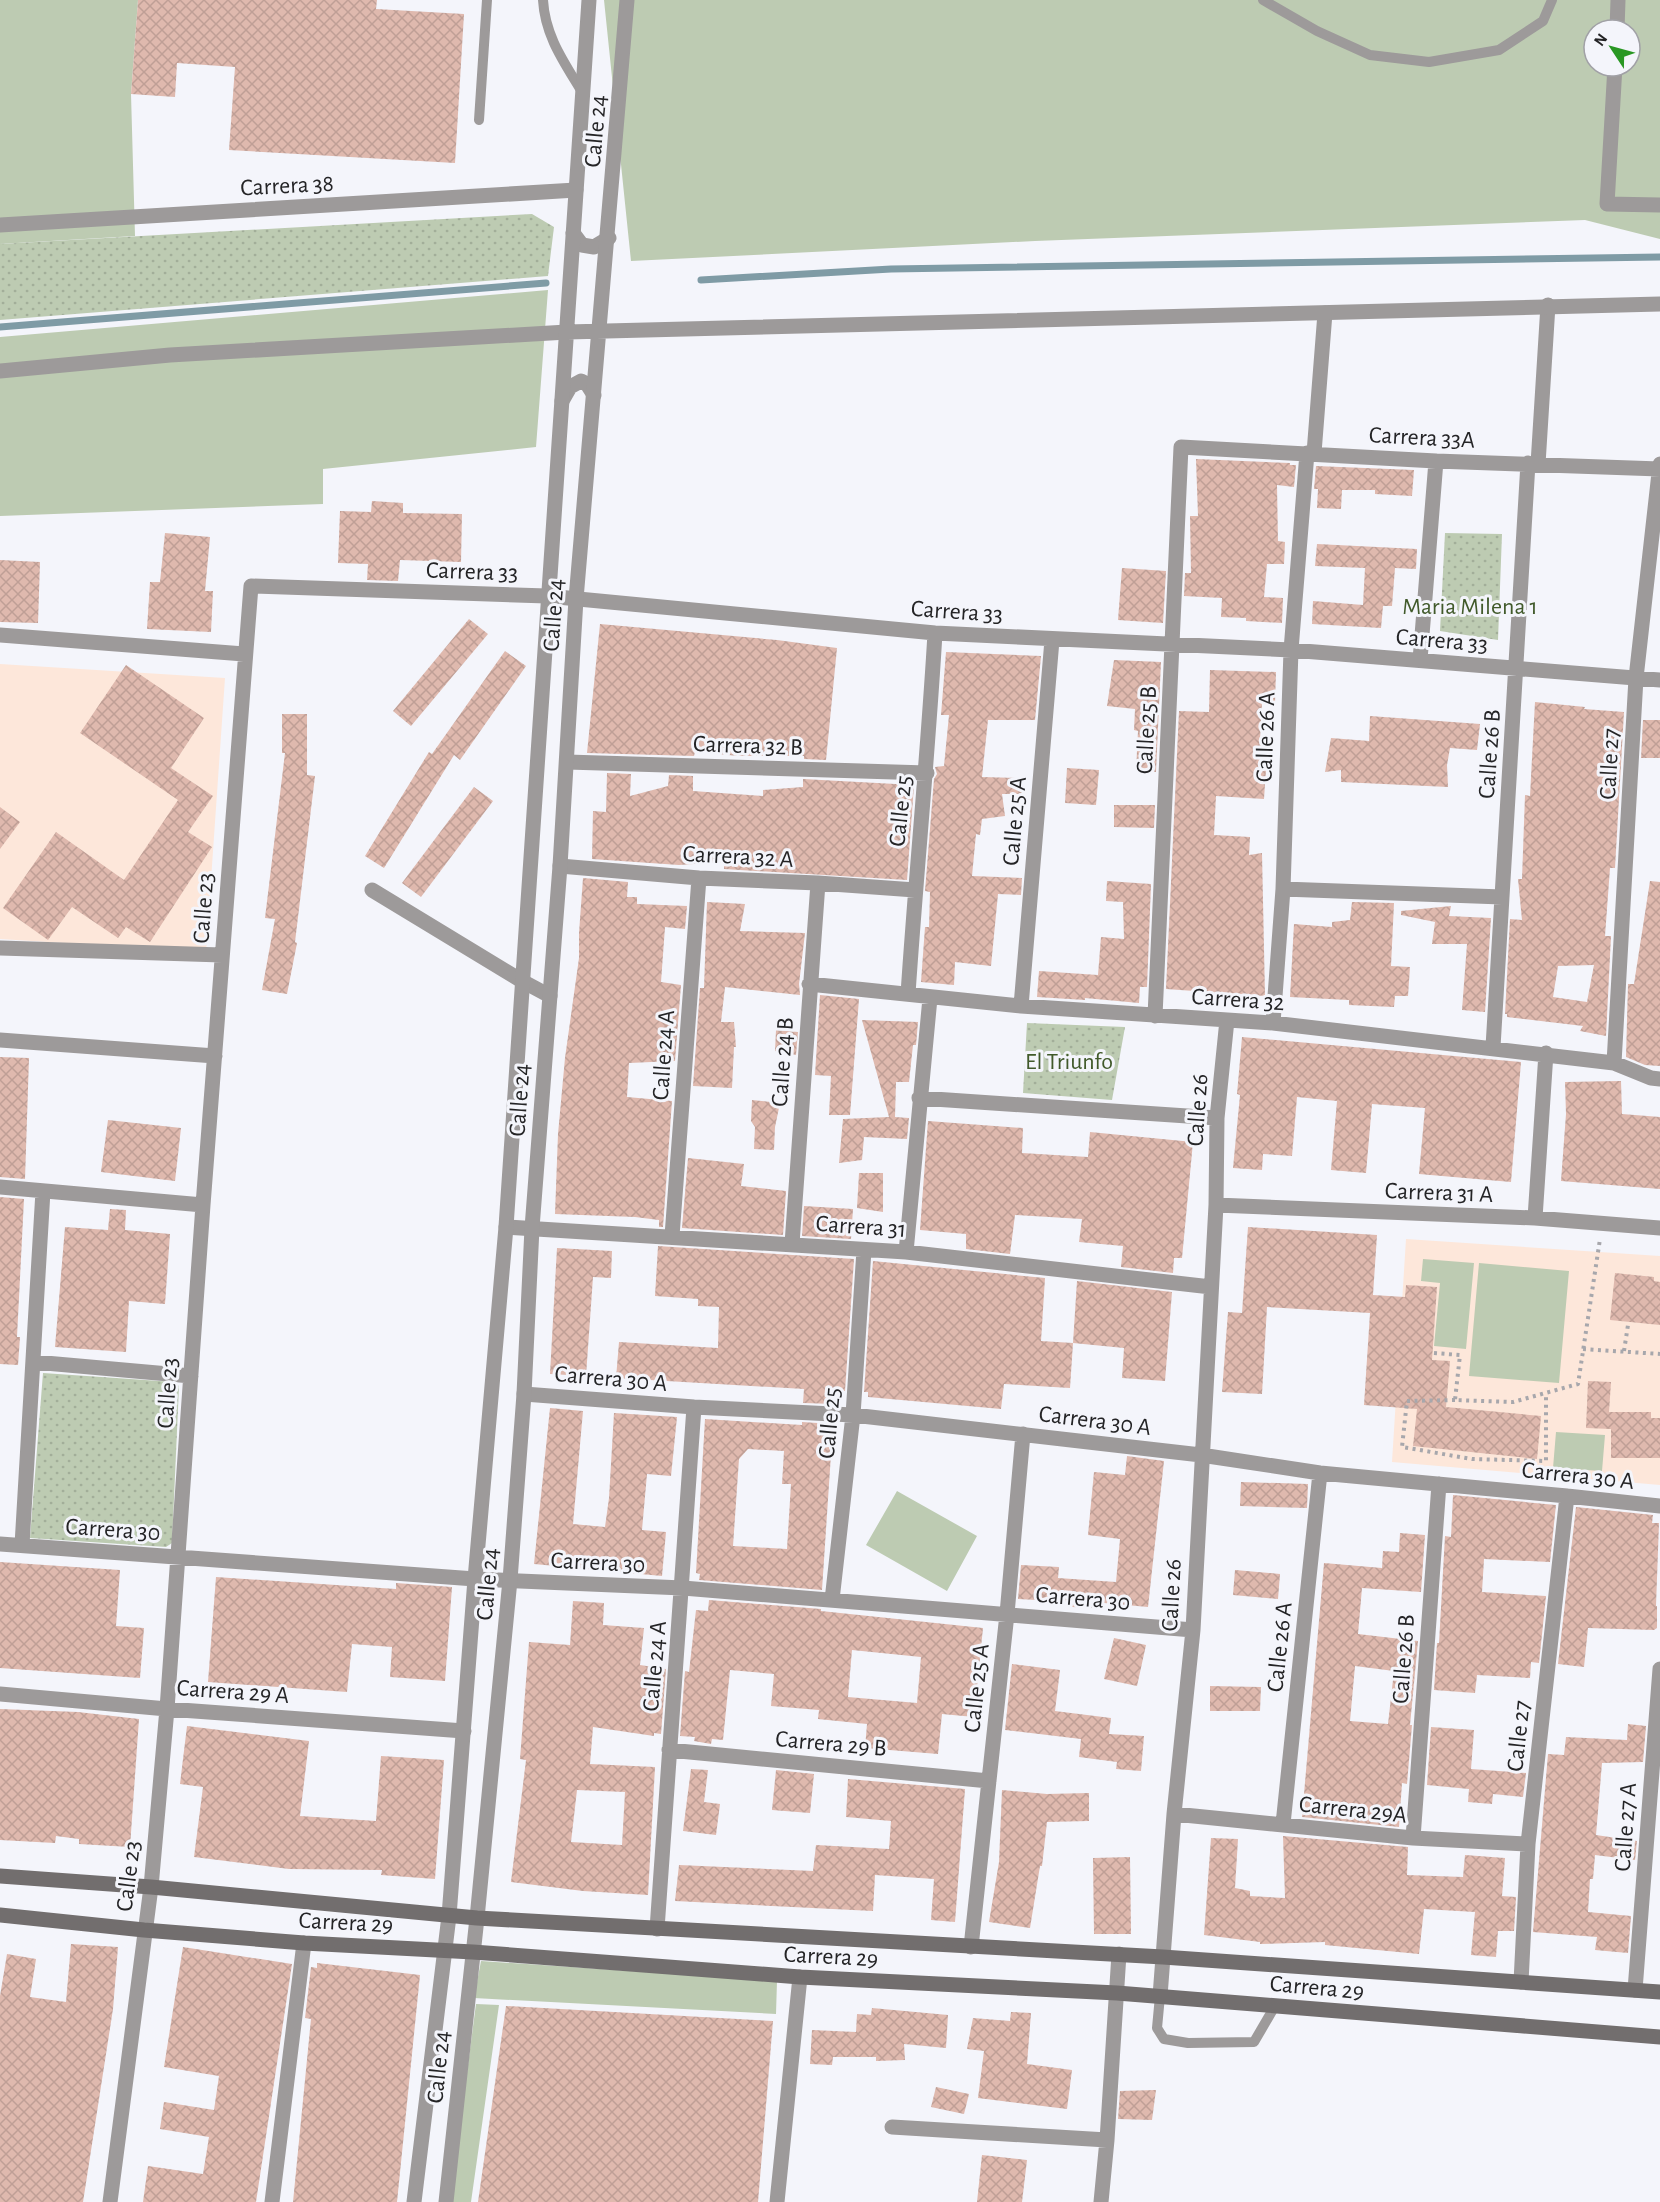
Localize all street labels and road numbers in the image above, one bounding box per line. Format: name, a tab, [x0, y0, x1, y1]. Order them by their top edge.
street label: Calle 24	[581, 94, 611, 168]
street label: Carrera 38	[240, 172, 334, 200]
street label: Carrera 33A	[1368, 423, 1476, 453]
street label: Carrera 33	[425, 558, 518, 586]
street label: Calle 24	[539, 578, 569, 652]
street label: Carrera 33	[910, 597, 1004, 627]
street label: Carrera 33	[1395, 625, 1489, 657]
street label: Calle 25 B	[1133, 685, 1161, 775]
street label: Calle 26 A	[1252, 691, 1280, 783]
street label: Calle 26 B	[1475, 709, 1505, 800]
street label: Calle 27	[1596, 728, 1624, 800]
street label: Carrera 32 B	[693, 732, 803, 760]
street label: Calle 25	[885, 774, 917, 848]
street label: Calle 25 A	[999, 775, 1031, 867]
street label: Carrera 32 A	[682, 842, 794, 872]
street label: Calle 23	[190, 872, 218, 944]
street label: Carrera 32	[1191, 985, 1285, 1015]
street label: Calle 24 A	[649, 1009, 679, 1101]
street label: Calle 24 B	[768, 1016, 798, 1108]
street label: Calle 24	[505, 1063, 535, 1137]
street label: Calle 26	[1183, 1073, 1213, 1147]
street label: Carrera 31 A	[1384, 1179, 1494, 1207]
street label: Carrera 31	[815, 1212, 907, 1242]
street label: Calle 23	[154, 1357, 182, 1429]
street label: Carrera 30 A	[554, 1362, 668, 1396]
street label: Calle 25	[815, 1386, 845, 1460]
street label: Carrera 30 A	[1037, 1402, 1152, 1440]
street label: Carrera 30 A	[1521, 1458, 1635, 1494]
street label: Carrera 30	[65, 1515, 161, 1545]
street label: Calle 24	[473, 1547, 503, 1621]
street label: Carrera 30	[550, 1549, 646, 1577]
street label: Calle 26	[1158, 1558, 1186, 1632]
street label: Carrera 30	[1035, 1583, 1131, 1615]
street label: Calle 26 A	[1263, 1601, 1297, 1693]
street label: Calle 26 B	[1389, 1614, 1419, 1705]
street label: Calle 24 A	[639, 1620, 671, 1712]
street label: Calle 25 A	[960, 1642, 994, 1734]
street label: Carrera 29 A	[176, 1676, 290, 1708]
street label: Calle 27	[1503, 1699, 1535, 1773]
street label: Carrera 29 B	[774, 1727, 887, 1761]
street label: Calle 27 A	[1611, 1782, 1641, 1872]
street label: Carrera 29A	[1298, 1792, 1408, 1828]
street label: Calle 23	[113, 1839, 145, 1913]
street label: Carrera 29	[298, 1909, 394, 1937]
street label: Carrera 29	[783, 1943, 879, 1971]
street label: Carrera 29	[1269, 1972, 1365, 2004]
street label: Calle 24	[423, 2030, 455, 2105]

